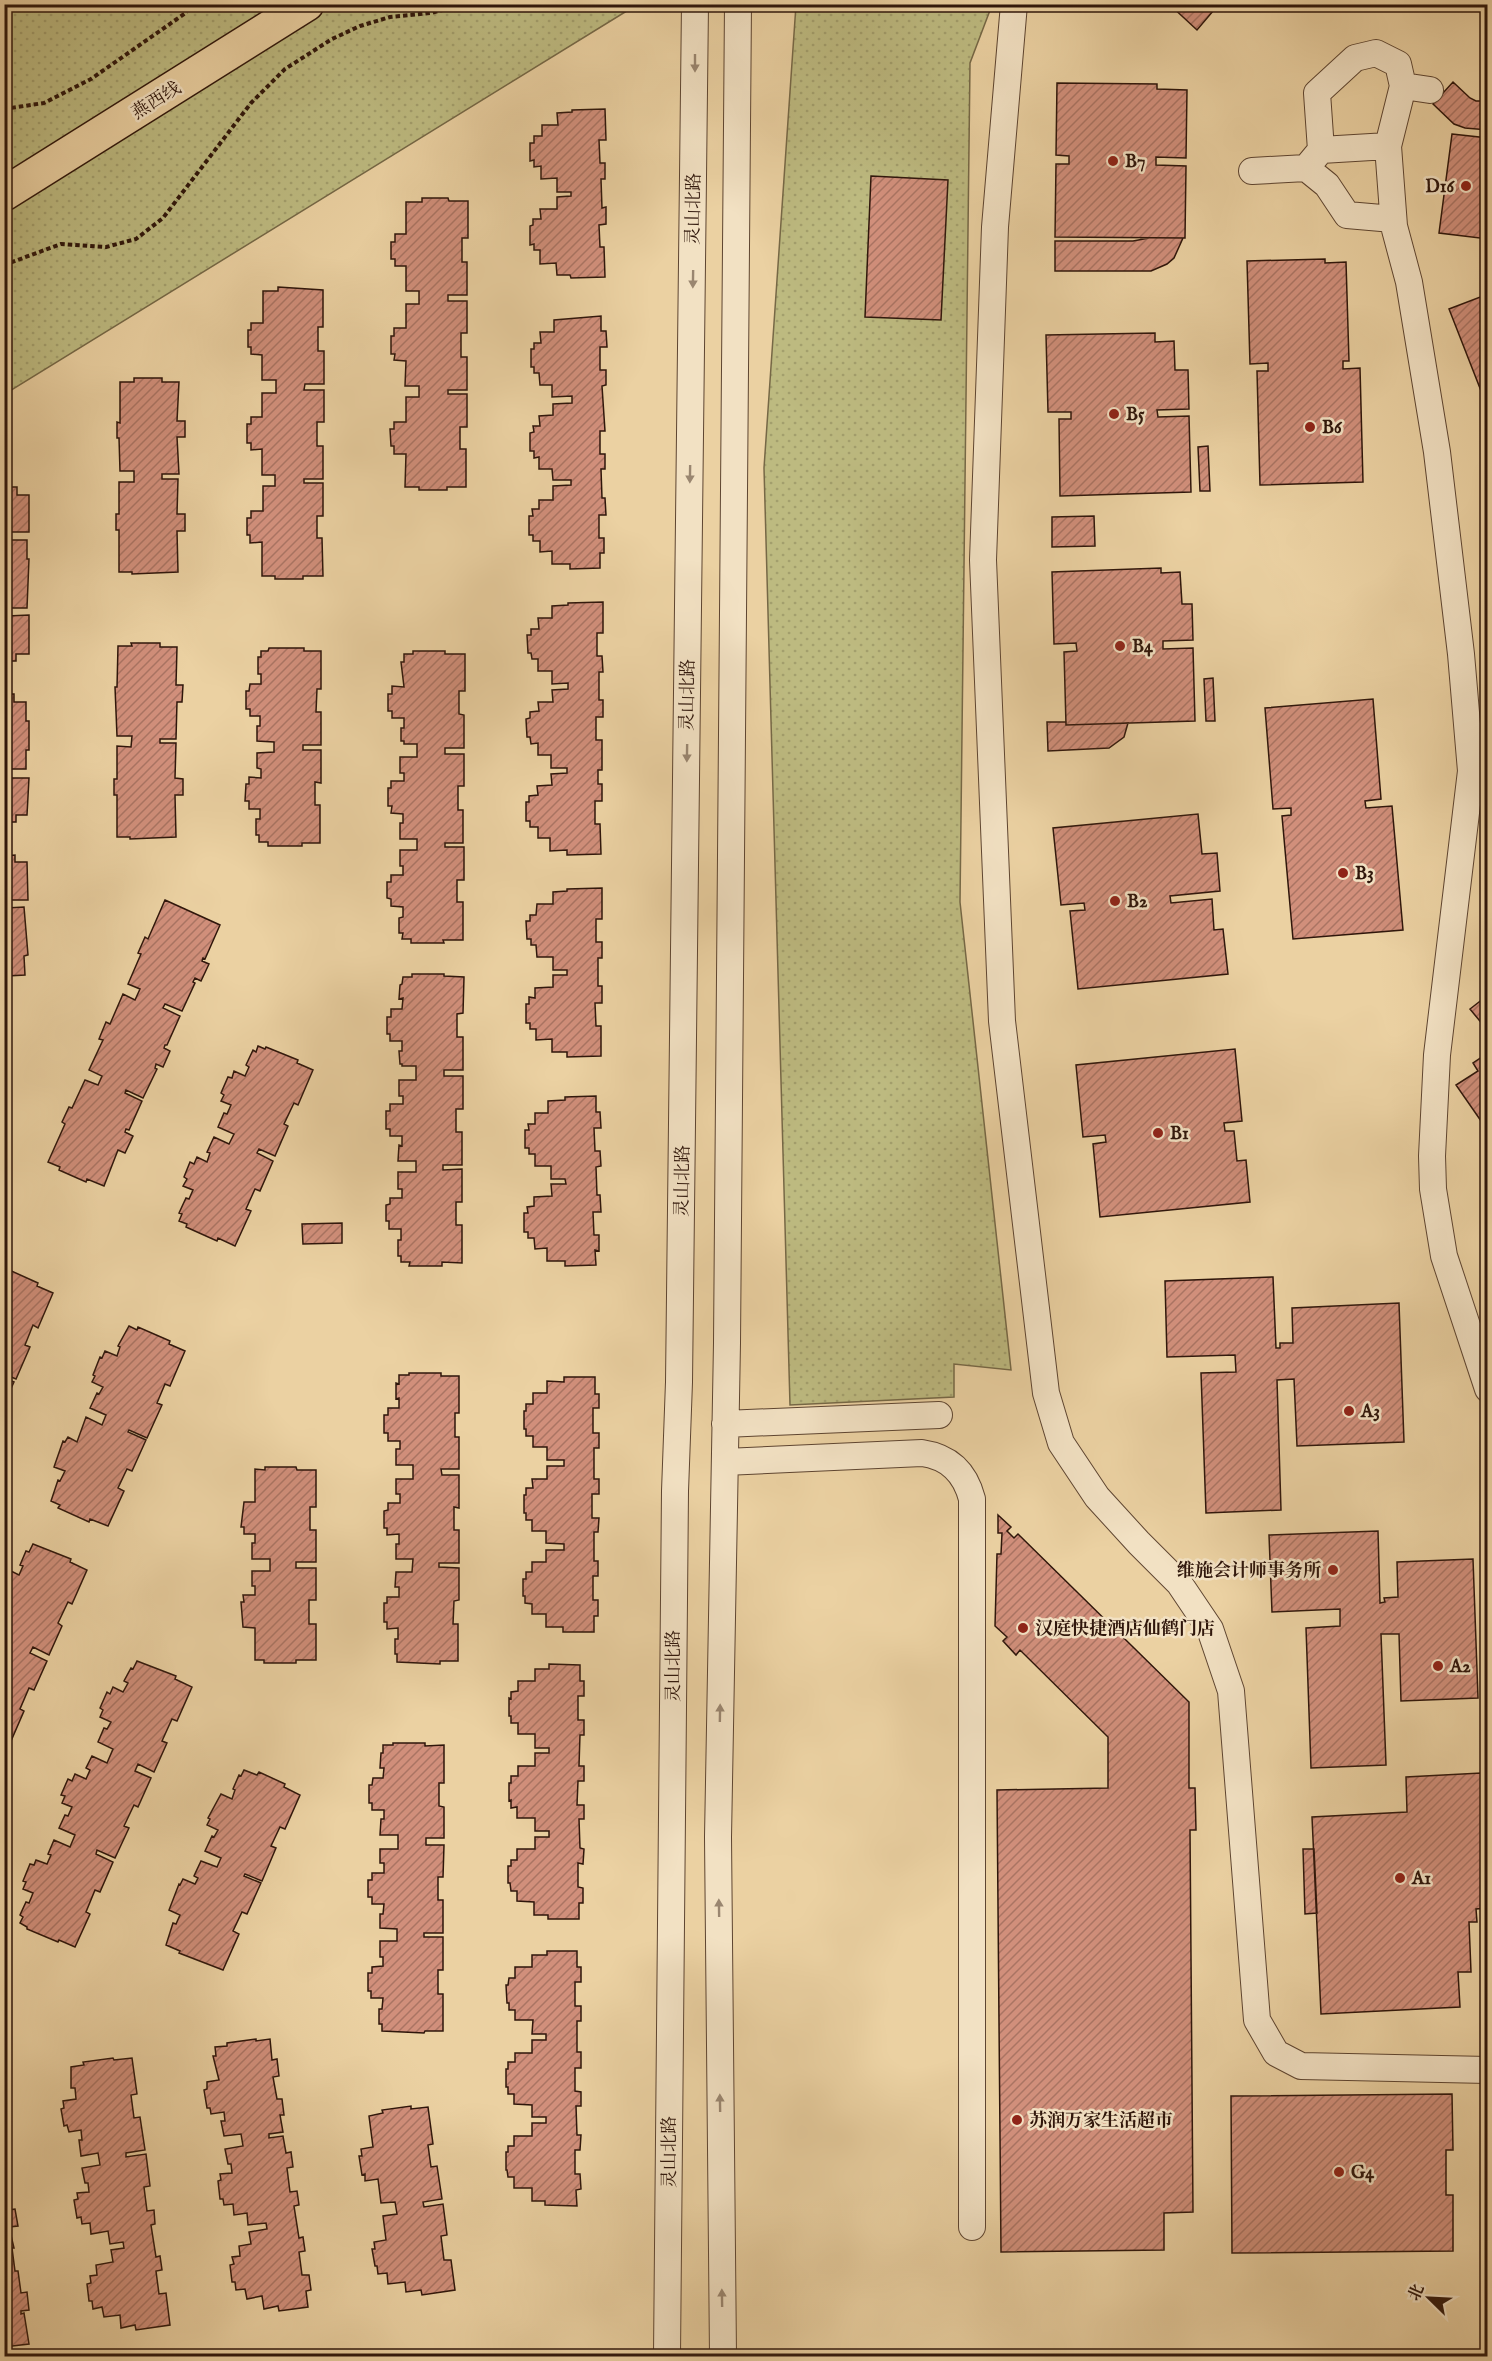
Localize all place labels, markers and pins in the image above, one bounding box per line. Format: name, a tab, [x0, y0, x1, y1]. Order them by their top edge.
place label: B7	[1125, 151, 1145, 174]
marker: B7	[1106, 154, 1120, 168]
place label: D16	[1425, 176, 1455, 199]
marker: D16	[1459, 179, 1473, 193]
place label: B5	[1126, 404, 1145, 427]
marker: B5	[1107, 407, 1121, 421]
place label: B6	[1322, 417, 1343, 440]
marker: B6	[1303, 420, 1317, 434]
place label: B4	[1132, 636, 1154, 659]
marker: B4	[1113, 639, 1127, 653]
place label: B3	[1355, 863, 1374, 886]
marker: B3	[1336, 866, 1350, 880]
place label: B2	[1127, 891, 1148, 914]
marker: B2	[1108, 894, 1122, 908]
place label: B1	[1170, 1123, 1189, 1146]
marker: B1	[1151, 1126, 1165, 1140]
place label: A3	[1360, 1401, 1380, 1424]
marker: A3	[1342, 1404, 1356, 1418]
place label: 维施会计师事务所	[1177, 1560, 1322, 1583]
marker: 维施会计师事务所	[1326, 1563, 1340, 1577]
place label: 汉庭快捷酒店仙鹤门店	[1035, 1618, 1215, 1641]
marker: 汉庭快捷酒店仙鹤门店	[1016, 1621, 1030, 1635]
place label: A2	[1449, 1656, 1471, 1679]
marker: A2	[1431, 1659, 1445, 1673]
place label: A1	[1411, 1868, 1431, 1891]
marker: A1	[1393, 1871, 1407, 1885]
place label: 苏润万家生活超市	[1029, 2110, 1173, 2133]
marker: 苏润万家生活超市	[1010, 2113, 1024, 2127]
place label: G4	[1351, 2162, 1375, 2185]
marker: G4	[1332, 2165, 1346, 2179]

